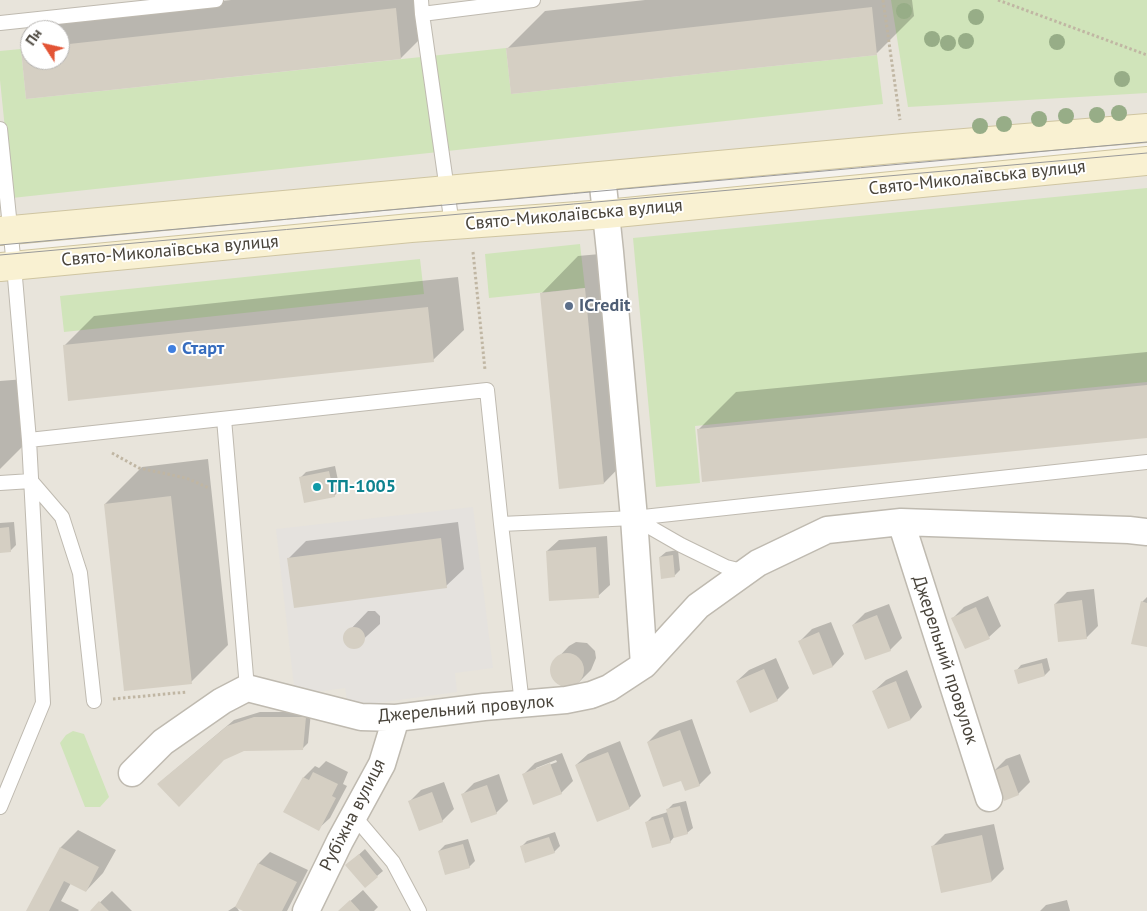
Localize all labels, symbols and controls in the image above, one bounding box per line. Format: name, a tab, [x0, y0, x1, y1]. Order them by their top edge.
north arrow	[20, 20, 70, 70]
text: Пн	[21, 25, 46, 49]
street label: Свято-Миколаївська вулиця	[867, 156, 1087, 200]
street label: Свято-Миколаївська вулиця	[464, 195, 684, 235]
street label: Свято-Миколаївська вулиця	[60, 231, 280, 271]
place label: ICredit	[579, 295, 630, 317]
marker: ICredit	[563, 300, 575, 312]
place label: Старт	[182, 338, 224, 360]
marker: Старт	[166, 343, 178, 355]
place label: ТП-1005	[327, 476, 396, 498]
marker: ТП-1005	[311, 481, 323, 493]
street label: Джерельний провулок	[907, 573, 983, 747]
street label: Джерельний провулок	[377, 691, 555, 727]
street label: Рубіжна вулиця	[316, 755, 390, 875]

